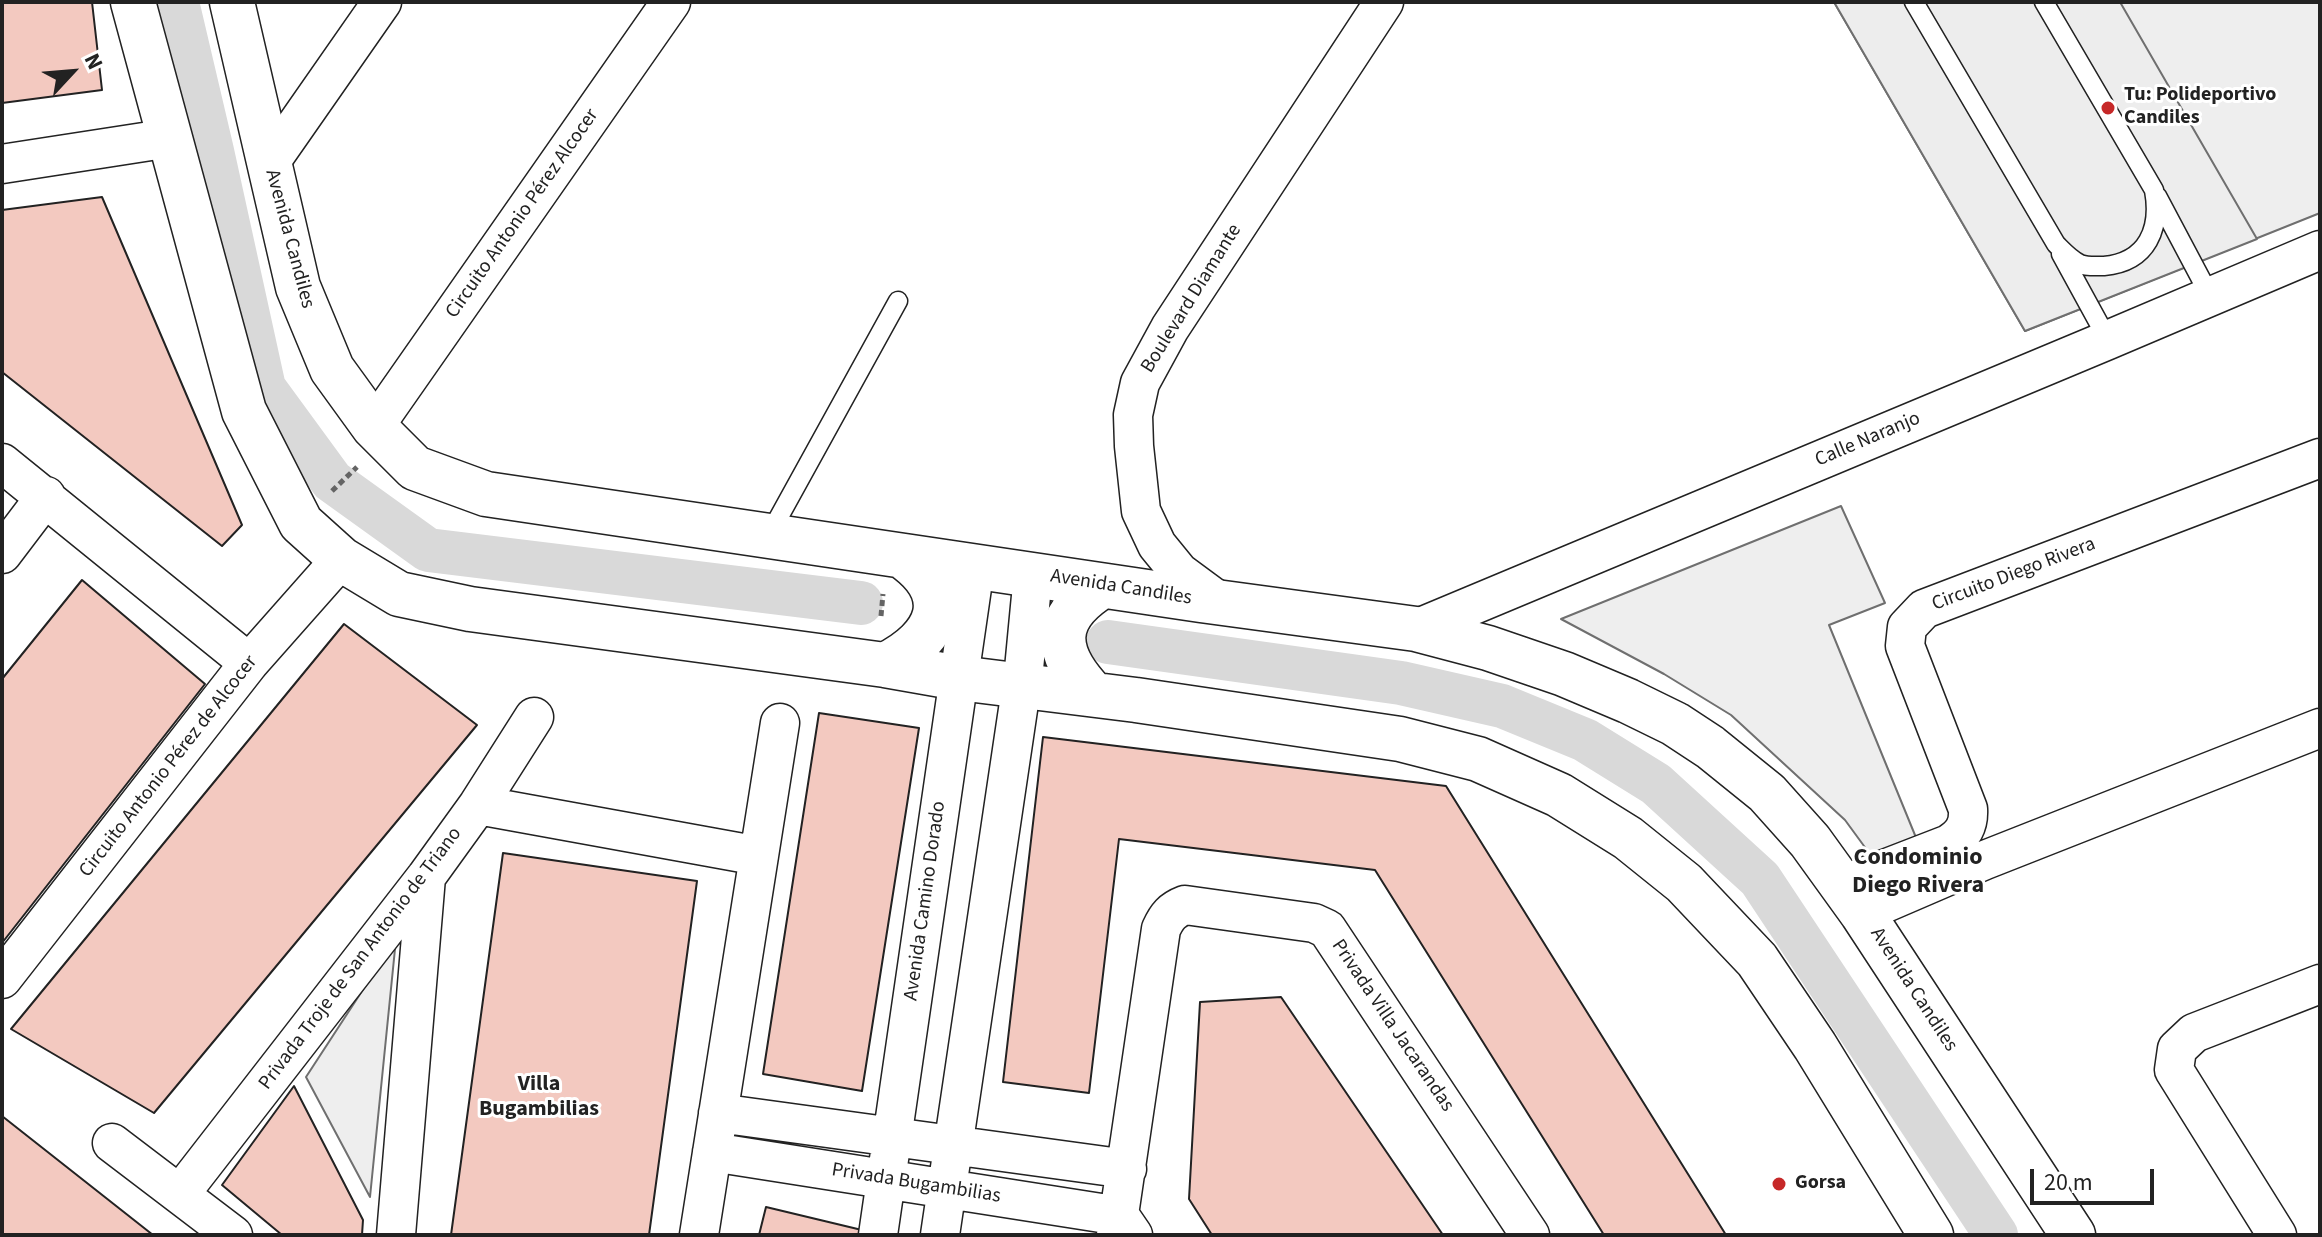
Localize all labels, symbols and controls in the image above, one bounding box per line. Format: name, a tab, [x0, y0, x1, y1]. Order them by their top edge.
north arrow	[32, 32, 112, 112]
text: N	[76, 48, 111, 75]
place label: Tu: Polideportivo Candiles	[2124, 84, 2276, 131]
marker: Tu: Polideportivo Candiles	[2099, 99, 2117, 117]
street label: Circuito Antonio Pérez Alcocer	[441, 105, 605, 323]
street label: Avenida Candiles	[259, 167, 319, 311]
street label: Boulevard Diamante	[1137, 220, 1247, 378]
street label: Calle Naranjo	[1812, 407, 1924, 473]
street label: Circuito Diego Rivera	[1929, 533, 2099, 617]
street label: Avenida Candiles	[1049, 565, 1193, 611]
street label: Circuito Antonio Pérez de Alcocer	[75, 651, 263, 883]
street label: Avenida Camino Dorado	[900, 800, 952, 1002]
street label: Privada Troje de San Antonio de Triano	[254, 823, 468, 1095]
district label: Condominio Diego Rivera	[1852, 845, 1984, 901]
street label: Avenida Candiles	[1864, 924, 1962, 1056]
street label: Privada Villa Jacarandas	[1325, 935, 1459, 1117]
district label: Villa Bugambilias	[479, 1072, 599, 1124]
scale bar	[2034, 1153, 2158, 1203]
street label: Privada Bugambilias	[830, 1159, 1002, 1209]
text: 20 m	[2044, 1165, 2093, 1200]
place label: Gorsa	[1795, 1172, 1846, 1196]
marker: Gorsa	[1770, 1175, 1788, 1193]

